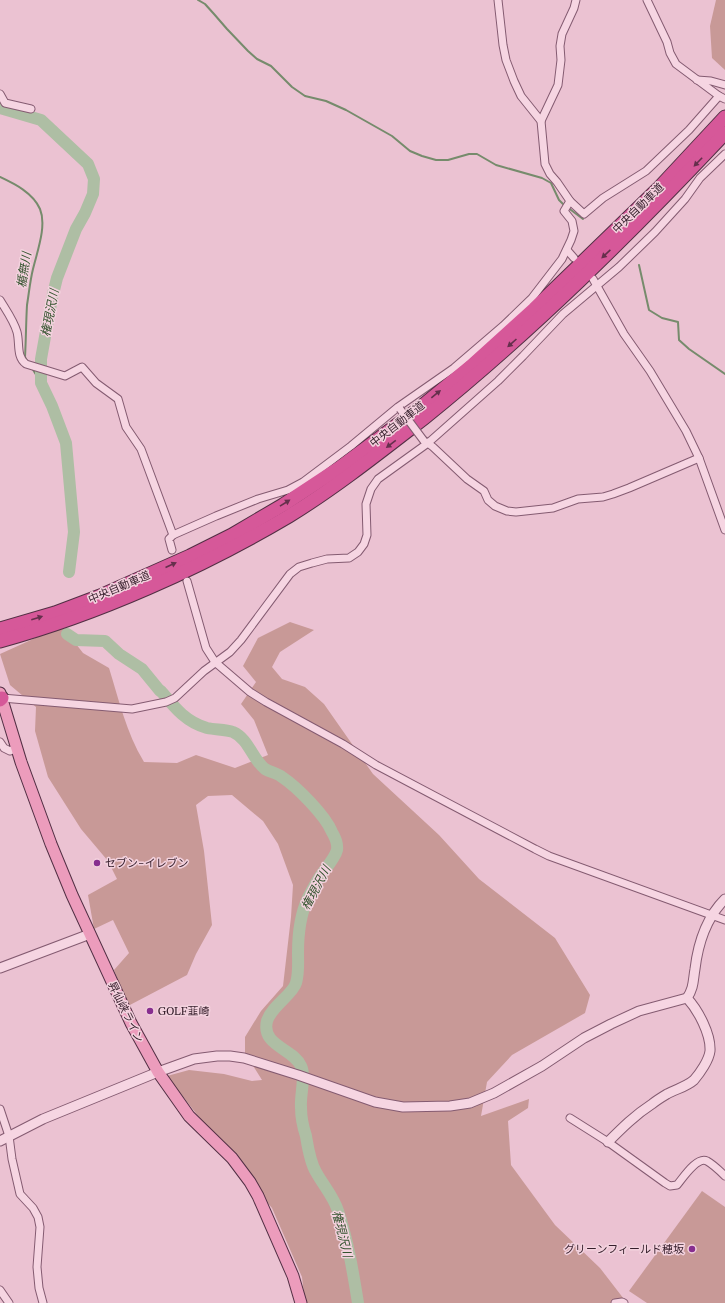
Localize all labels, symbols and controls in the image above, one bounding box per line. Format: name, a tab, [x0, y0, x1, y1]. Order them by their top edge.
one-way arrow	[693, 157, 703, 167]
street label: 中央自動車道	[609, 180, 667, 236]
water label: 楯無川	[13, 249, 34, 289]
one-way arrow	[602, 249, 611, 258]
water label: 権現沢川	[38, 286, 62, 338]
one-way arrow	[507, 338, 517, 348]
one-way arrow	[430, 390, 441, 399]
street label: 中央自動車道	[367, 398, 427, 450]
one-way arrow	[385, 440, 396, 448]
one-way arrow	[280, 500, 291, 507]
one-way arrow	[165, 562, 177, 568]
street label: 中央自動車道	[86, 568, 152, 606]
one-way arrow	[32, 615, 44, 621]
place label: セブン-イレブン	[105, 856, 188, 870]
marker: セブン-イレブン	[92, 858, 102, 868]
water label: 権現沢川	[298, 861, 334, 912]
street label: 昇仙峡ライン	[105, 979, 147, 1045]
place label: GOLF韮崎	[158, 1004, 209, 1018]
marker: GOLF韮崎	[145, 1006, 155, 1016]
water label: 権現沢川	[329, 1209, 356, 1261]
place label: グリーンフィールド穂坂	[564, 1242, 684, 1256]
marker: グリーンフィールド穂坂	[687, 1244, 697, 1254]

